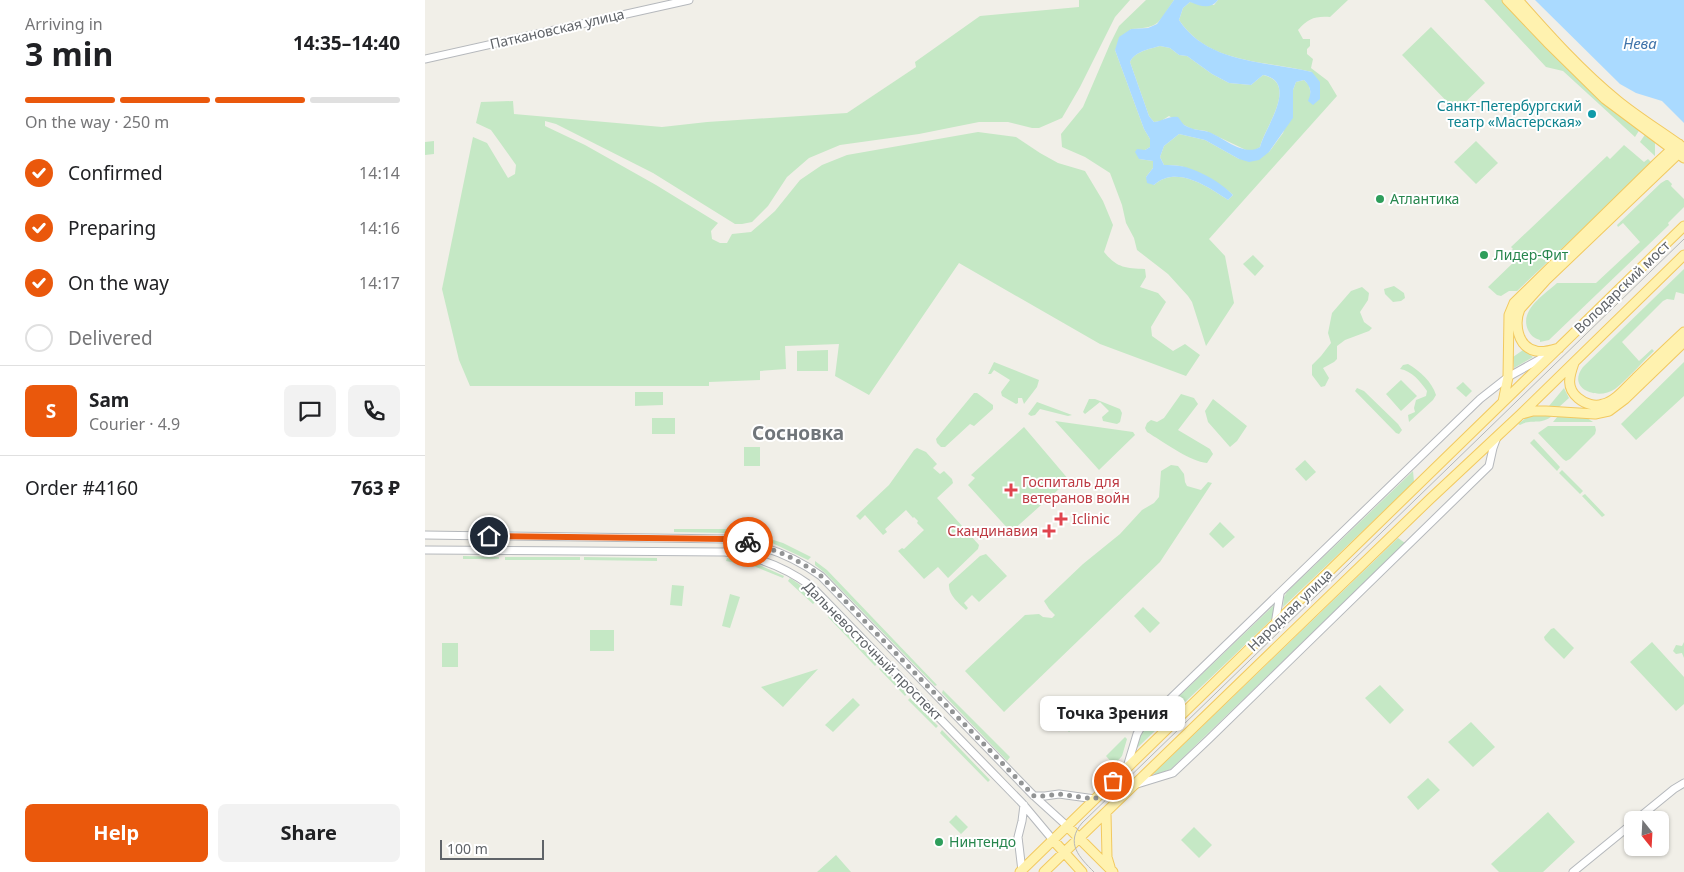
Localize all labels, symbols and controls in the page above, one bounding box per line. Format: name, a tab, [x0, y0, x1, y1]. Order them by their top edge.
street label: Паткановская улица	[488, 4, 626, 53]
text: Arriving in	[25, 13, 103, 35]
text: 14:35–14:40	[293, 30, 400, 56]
text: 3 min	[25, 32, 113, 75]
water label: Нева	[1623, 33, 1657, 53]
place label: Санкт-Петербургский театр «Мастерская»	[1437, 96, 1582, 131]
marker: Санкт-Петербургский театр «Мастерская»	[1586, 108, 1598, 120]
text: On the way · 250 m	[25, 111, 169, 133]
icon: check	[25, 159, 53, 187]
text: Confirmed	[68, 160, 163, 186]
text: 14:14	[359, 162, 400, 184]
place label: Атлантика	[1390, 189, 1459, 208]
marker: Атлантика	[1374, 193, 1386, 205]
icon: check	[25, 214, 53, 242]
text: Preparing	[68, 215, 156, 241]
text: 14:16	[359, 217, 400, 239]
street label: Володарский мост	[1570, 236, 1674, 337]
place label: Лидер-Фит	[1494, 245, 1569, 264]
marker: Лидер-Фит	[1478, 249, 1490, 261]
icon: check	[25, 269, 53, 297]
text: On the way	[68, 270, 169, 296]
text: 14:17	[359, 272, 400, 294]
text: Delivered	[68, 325, 153, 351]
button: chat	[284, 385, 336, 437]
button: phone	[348, 385, 400, 437]
text: Sam	[89, 387, 129, 413]
text: S	[46, 398, 56, 424]
text: Courier · 4.9	[89, 413, 180, 435]
district label: Сосновка	[752, 420, 844, 446]
place label: Госпиталь для ветеранов войн	[1022, 472, 1130, 507]
text: Order #4160	[25, 475, 138, 501]
text: 763 ₽	[351, 475, 400, 501]
marker: Госпиталь для ветеранов войн	[1004, 483, 1018, 497]
place label: Iclinic	[1072, 509, 1110, 528]
marker: Iclinic	[1054, 512, 1068, 526]
pin	[468, 515, 510, 557]
courier	[723, 517, 773, 567]
place label: Скандинавия	[947, 521, 1038, 540]
icon: home	[475, 522, 503, 550]
marker: Скандинавия	[1042, 524, 1056, 538]
icon: bike	[734, 528, 762, 556]
street label: Народная улица	[1243, 564, 1336, 655]
street label: Дальневосточный проспект	[799, 577, 948, 725]
callout: Точка Зрения	[1041, 696, 1185, 731]
text: Точка Зрения	[1057, 702, 1168, 724]
pin	[1092, 760, 1134, 802]
icon: bag	[1099, 767, 1127, 795]
button: Help	[25, 804, 208, 862]
button: Share	[218, 804, 400, 862]
north arrow	[1624, 811, 1669, 856]
map controls	[1624, 811, 1669, 856]
place label: Нинтендо	[949, 832, 1016, 851]
marker: Нинтендо	[933, 836, 945, 848]
scale bar	[440, 837, 544, 860]
text: 100 m	[447, 839, 488, 858]

